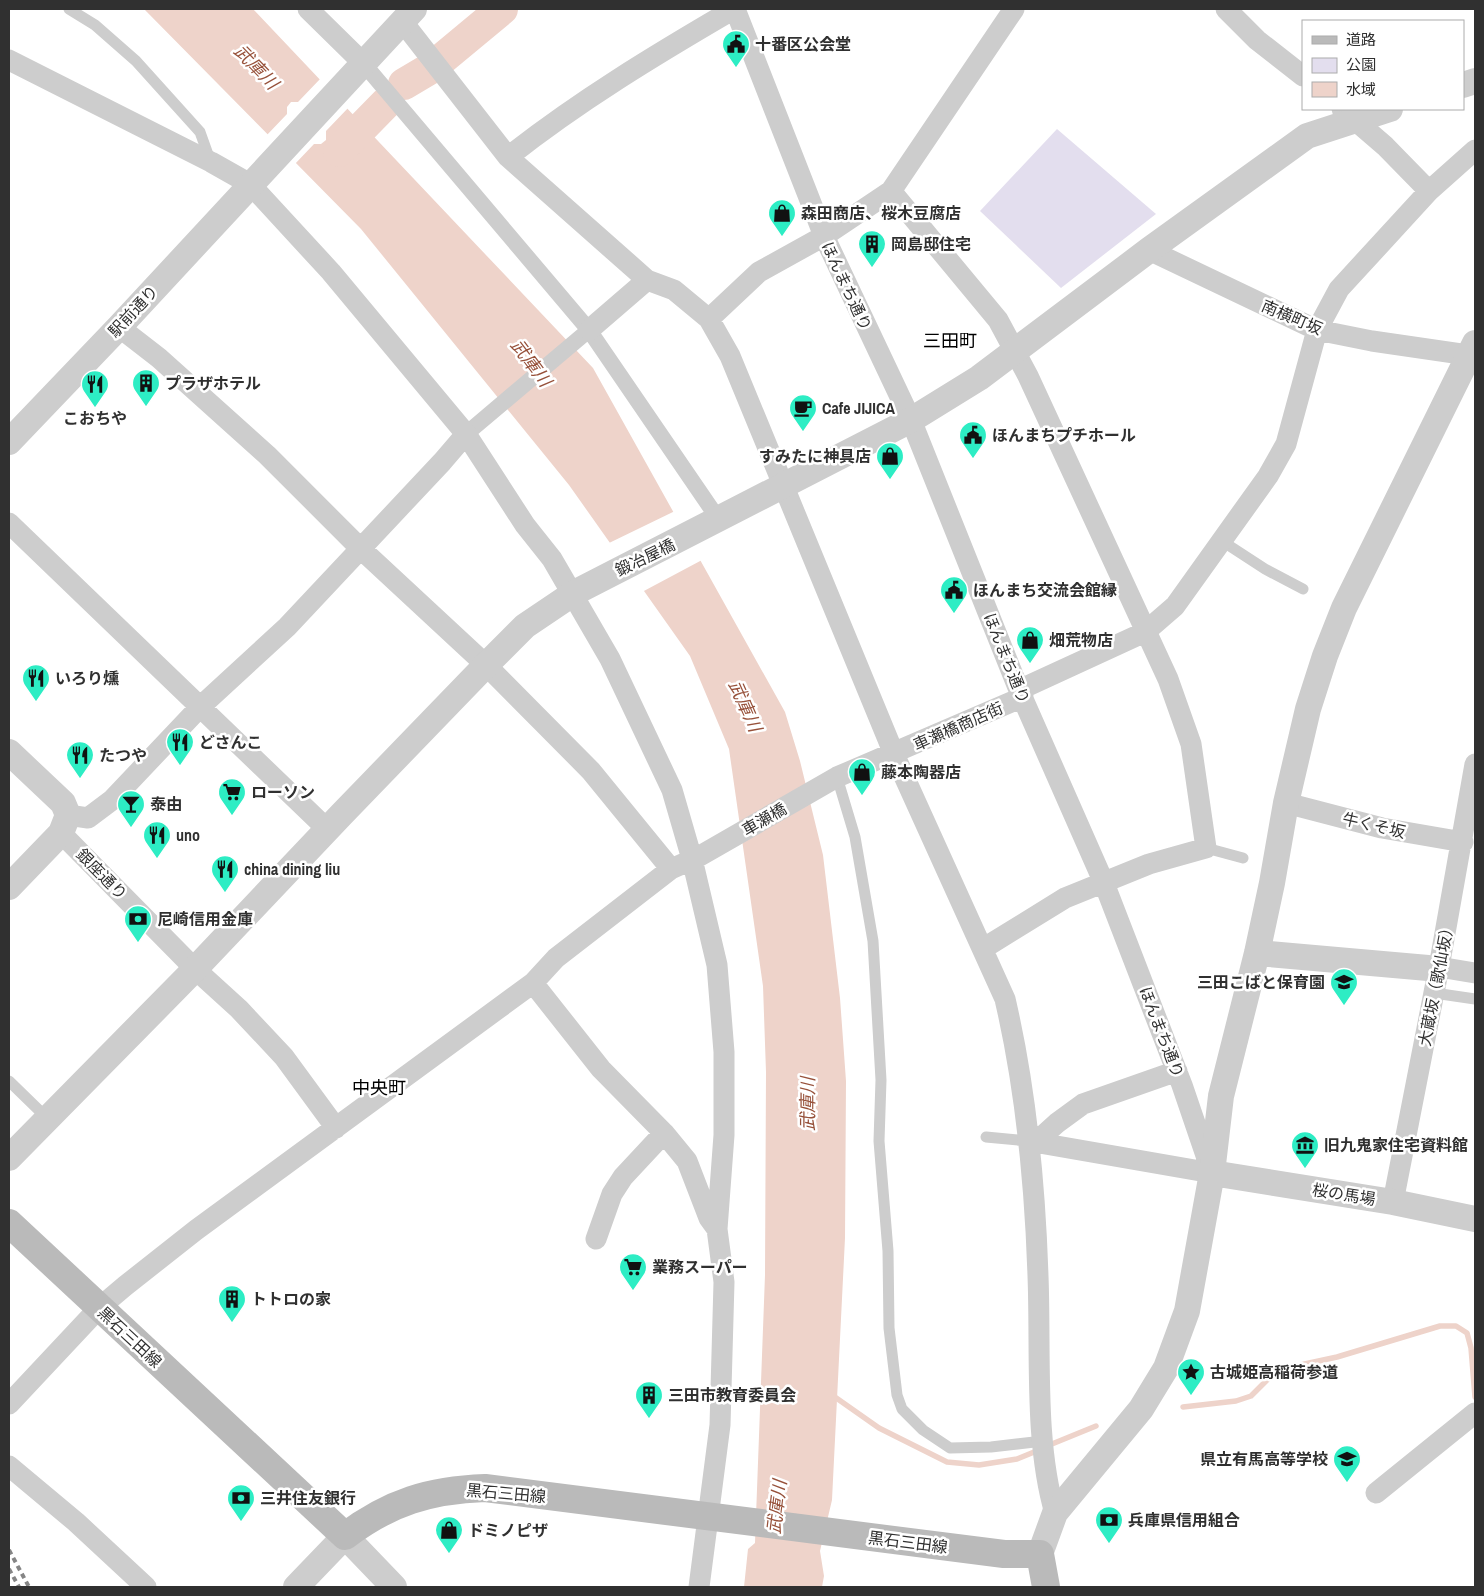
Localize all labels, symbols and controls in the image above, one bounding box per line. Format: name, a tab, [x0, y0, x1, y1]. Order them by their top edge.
legend	[1302, 20, 1464, 110]
public building icon: 十番区公会堂	[721, 29, 751, 68]
text: 道路	[1346, 29, 1376, 50]
place label: 十番区公会堂	[755, 33, 851, 55]
water label: 武庫川	[229, 39, 285, 96]
text: 公園	[1346, 54, 1376, 75]
text: 水域	[1346, 79, 1376, 100]
shop icon: 森田商店、桜木豆腐店	[767, 198, 797, 237]
place label: 森田商店、桜木豆腐店	[801, 202, 961, 224]
building icon: 岡島邸住宅	[857, 229, 887, 268]
place label: 岡島邸住宅	[891, 233, 971, 255]
street label: ほんまち通り	[817, 238, 877, 334]
street label: 駅前通り	[103, 280, 163, 342]
street label: 南横町坂	[1258, 294, 1326, 340]
district label: 三田町	[923, 328, 977, 353]
water label: 武庫川	[505, 334, 559, 393]
building icon: プラザホテル	[131, 368, 161, 407]
restaurant icon: こおちや	[80, 369, 110, 408]
place label: プラザホテル	[165, 372, 261, 394]
cafe icon: Cafe JIJICA	[788, 393, 818, 432]
place label: Cafe JIJICA	[822, 397, 895, 419]
place label: こおちや	[63, 407, 127, 429]
public building icon: ほんまちプチホール	[958, 420, 988, 459]
place label: ほんまちプチホール	[992, 424, 1136, 446]
shop icon: すみたに神具店	[875, 441, 905, 480]
place label: すみたに神具店	[759, 445, 871, 467]
street label: 鍛冶屋橋	[611, 533, 679, 581]
public building icon: ほんまち交流会館縁	[939, 575, 969, 614]
place label: ほんまち交流会館縁	[973, 579, 1117, 601]
street label: ほんまち通り	[979, 609, 1035, 707]
shop icon: 畑荒物店	[1015, 625, 1045, 664]
place label: 畑荒物店	[1049, 629, 1113, 651]
restaurant icon: いろり燻	[21, 663, 51, 702]
place label: いろり燻	[55, 667, 119, 689]
water label: 武庫川	[723, 676, 769, 737]
street label: 車瀬橋商店街	[910, 696, 1006, 756]
restaurant icon: どさんこ	[165, 727, 195, 766]
place label: どさんこ	[199, 731, 263, 753]
restaurant icon: たつや	[65, 740, 95, 779]
place label: たつや	[99, 744, 147, 766]
shop icon: 藤本陶器店	[847, 757, 877, 796]
place label: 藤本陶器店	[881, 761, 961, 783]
supermarket icon: ローソン	[217, 777, 247, 816]
place label: ローソン	[251, 781, 315, 803]
bar icon: 泰由	[116, 789, 146, 828]
place label: 泰由	[150, 793, 182, 815]
street label: 車瀬橋	[738, 797, 790, 841]
street label: 牛くそ坂	[1340, 807, 1408, 843]
restaurant icon: uno	[142, 820, 172, 859]
place label: uno	[176, 824, 200, 846]
street label: 銀座通り	[72, 844, 132, 904]
restaurant icon: china dining liu	[210, 854, 240, 893]
place label: china dining liu	[244, 858, 340, 880]
bank icon: 尼崎信用金庫	[123, 904, 153, 943]
place label: 尼崎信用金庫	[157, 908, 253, 930]
street label: 大蔵坂（歌仙坂）	[1413, 918, 1459, 1048]
school or university icon: 三田こばと保育園	[1329, 967, 1359, 1006]
place label: 三田こばと保育園	[1197, 971, 1325, 993]
street label: ほんまち通り	[1135, 983, 1189, 1081]
district label: 中央町	[352, 1075, 406, 1100]
water label: 武庫川	[795, 1075, 820, 1131]
museum icon: 旧九鬼家住宅資料館	[1290, 1130, 1320, 1169]
place label: 旧九鬼家住宅資料館	[1324, 1134, 1468, 1156]
street label: 桜の馬場	[1311, 1178, 1377, 1210]
supermarket icon: 業務スーパー	[618, 1252, 648, 1291]
place label: 業務スーパー	[652, 1256, 748, 1278]
building icon: トトロの家	[217, 1284, 247, 1323]
place label: トトロの家	[251, 1288, 331, 1310]
street label: 黒石三田線	[93, 1302, 167, 1372]
place icon: 古城姫高稲荷参道	[1176, 1357, 1206, 1396]
place label: 古城姫高稲荷参道	[1210, 1361, 1338, 1383]
building icon: 三田市教育委員会	[634, 1380, 664, 1419]
place label: 三田市教育委員会	[668, 1384, 796, 1406]
school or university icon: 県立有馬高等学校	[1332, 1444, 1362, 1483]
place label: 県立有馬高等学校	[1200, 1448, 1328, 1470]
water label: 武庫川	[761, 1477, 792, 1535]
street label: 黒石三田線	[465, 1479, 547, 1507]
bank icon: 三井住友銀行	[226, 1483, 256, 1522]
place label: 三井住友銀行	[260, 1487, 356, 1509]
bank icon: 兵庫県信用組合	[1094, 1505, 1124, 1544]
place label: 兵庫県信用組合	[1128, 1509, 1240, 1531]
shop icon: ドミノピザ	[434, 1515, 464, 1554]
place label: ドミノピザ	[468, 1519, 548, 1541]
street label: 黒石三田線	[867, 1526, 949, 1558]

